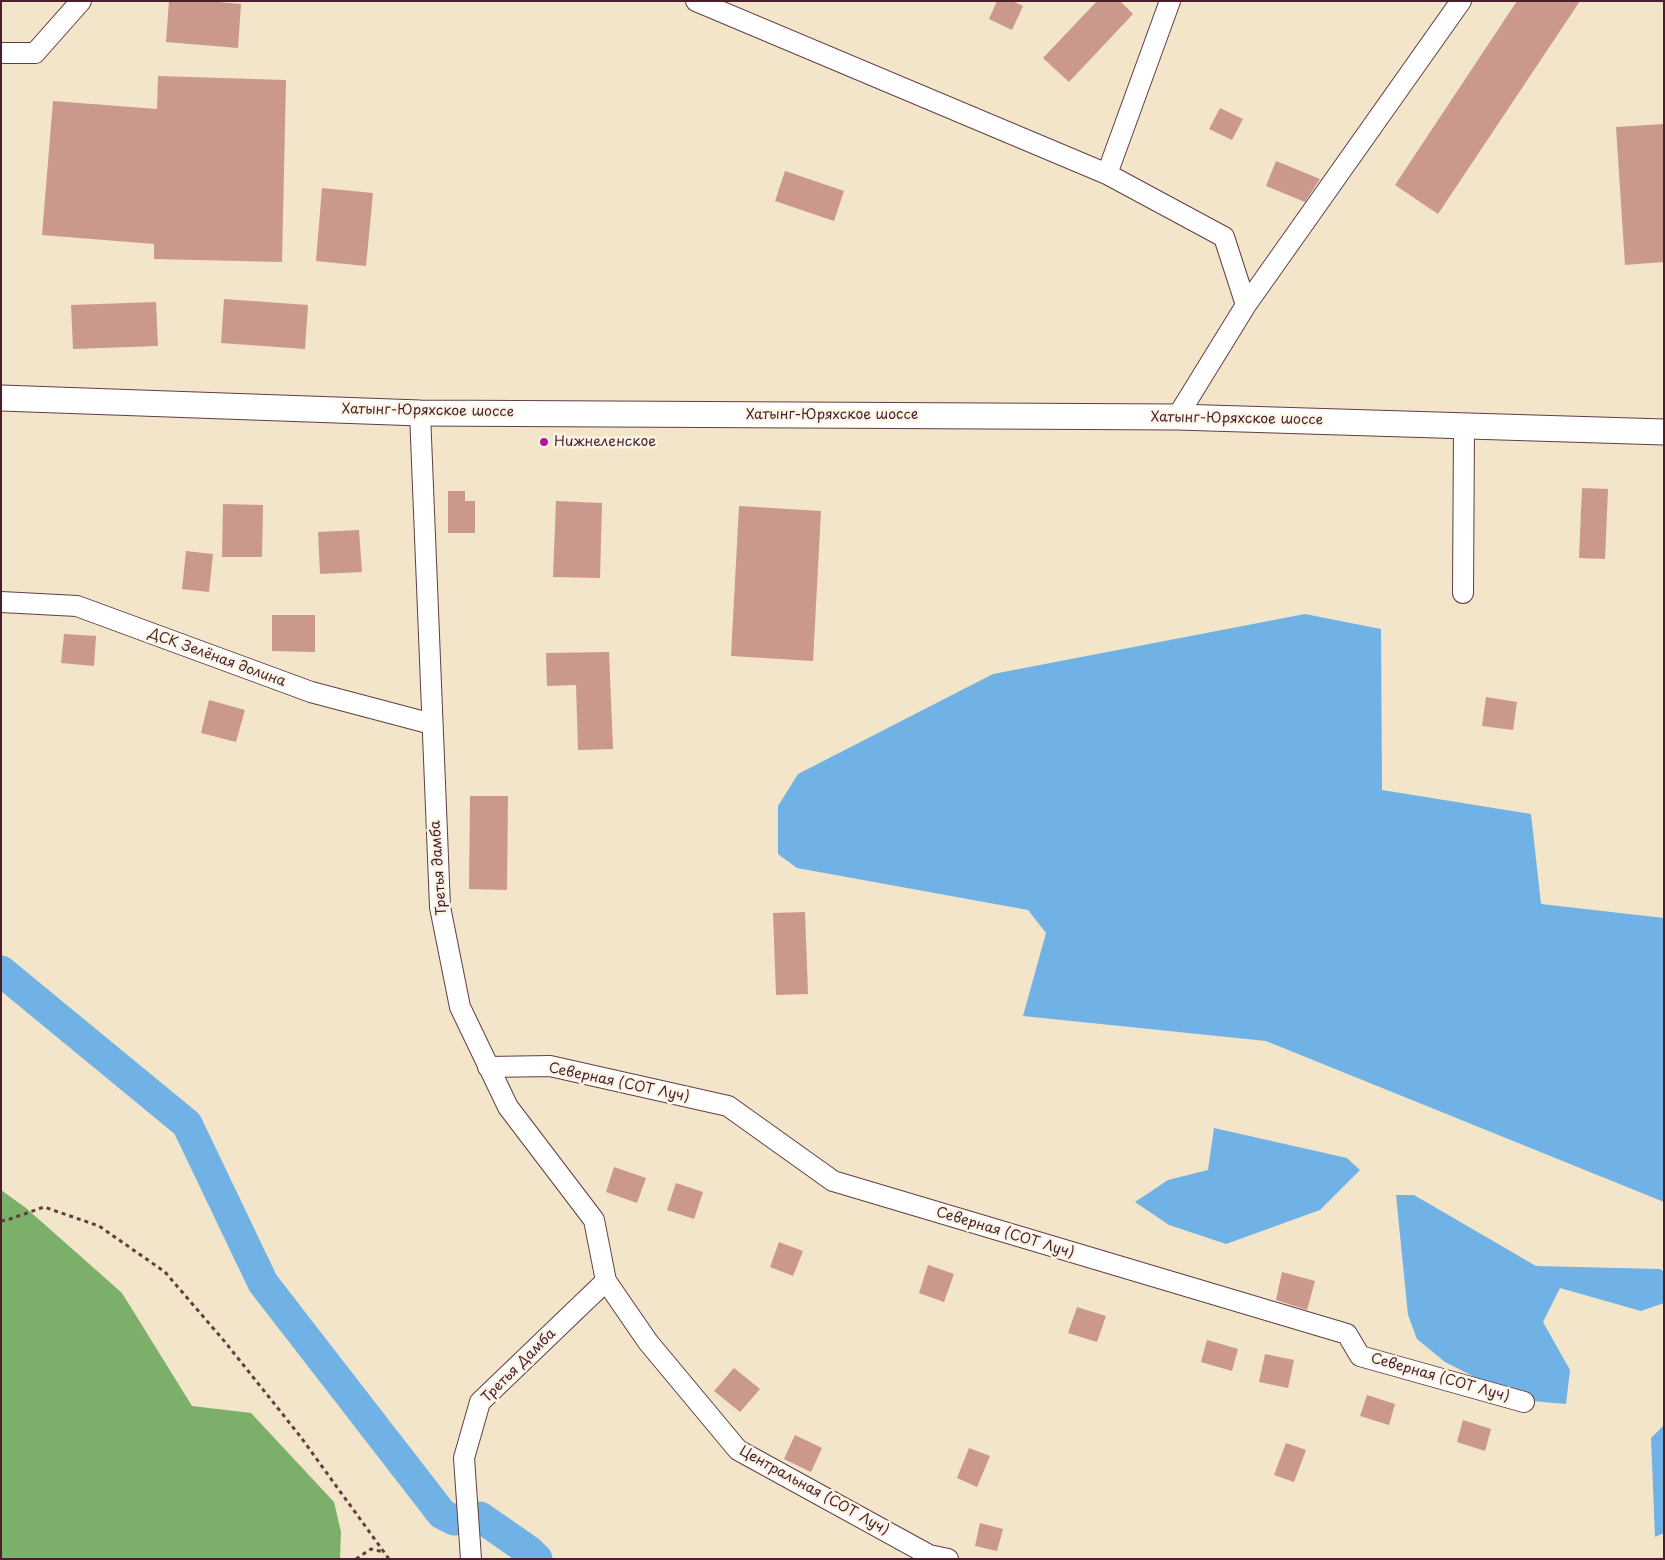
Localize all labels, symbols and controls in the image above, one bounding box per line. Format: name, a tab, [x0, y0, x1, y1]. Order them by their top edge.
street label: Хатынг-Юряхское шоссе	[342, 401, 514, 421]
street label: Хатынг-Юряхское шоссе	[746, 407, 918, 423]
street label: Хатынг-Юряхское шоссе	[1151, 409, 1323, 429]
place label: Нижнеленское	[554, 434, 656, 450]
marker: Нижнеленское	[538, 436, 550, 448]
street label: ДСК Зелёная долина	[146, 625, 288, 691]
street label: Третья дамба	[427, 820, 451, 916]
street label: Северная (СОТ Луч)	[547, 1060, 691, 1106]
street label: Северная (СОТ Луч)	[934, 1204, 1076, 1262]
street label: Третья Дамба	[479, 1326, 559, 1406]
street label: Северная (СОТ Луч)	[1369, 1350, 1511, 1406]
street label: Центральная (СОТ Луч)	[736, 1443, 892, 1539]

